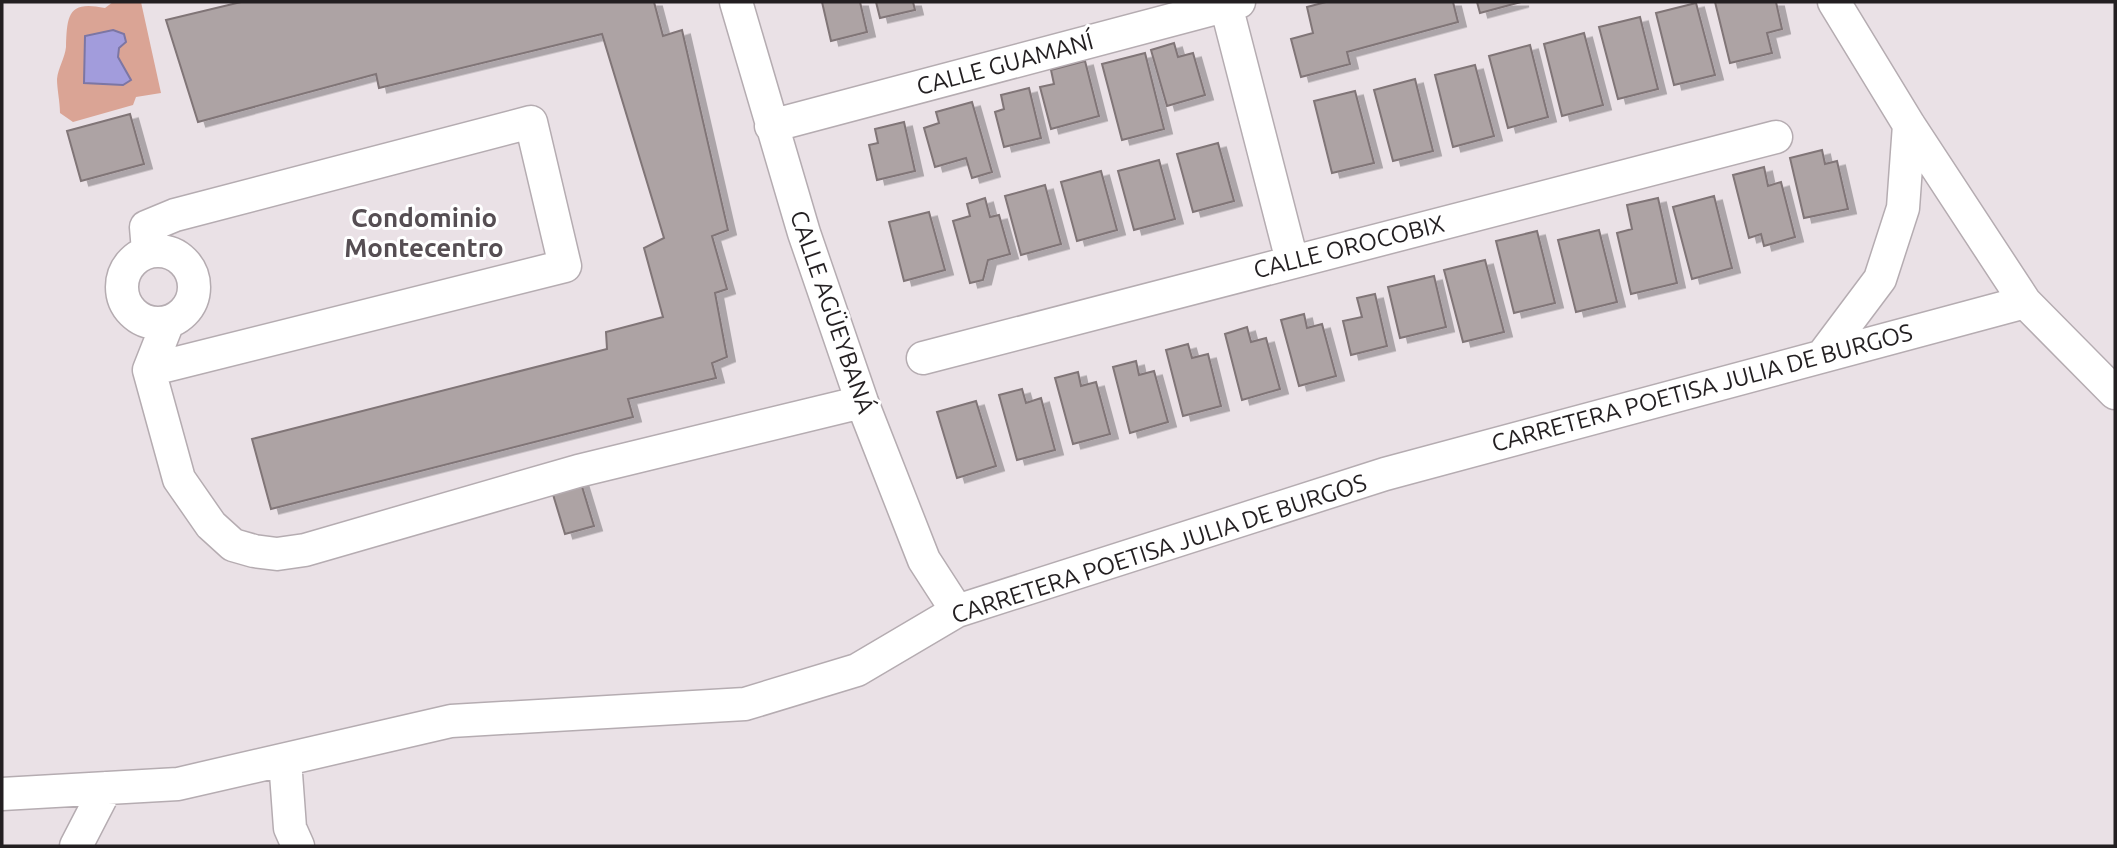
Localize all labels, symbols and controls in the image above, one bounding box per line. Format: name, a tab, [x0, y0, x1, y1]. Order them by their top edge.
street label: CALLE GUAMANÍ	[913, 26, 1097, 100]
district label: Condominio Montecentro	[344, 203, 504, 262]
street label: CALLE AGÜEYBANÁ	[785, 206, 881, 417]
street label: CALLE OROCOBIX	[1251, 210, 1447, 283]
street label: CARRETERA POETISA JULIA DE BURGOS	[1489, 318, 1915, 457]
street label: CARRETERA POETISA JULIA DE BURGOS	[948, 469, 1370, 629]

